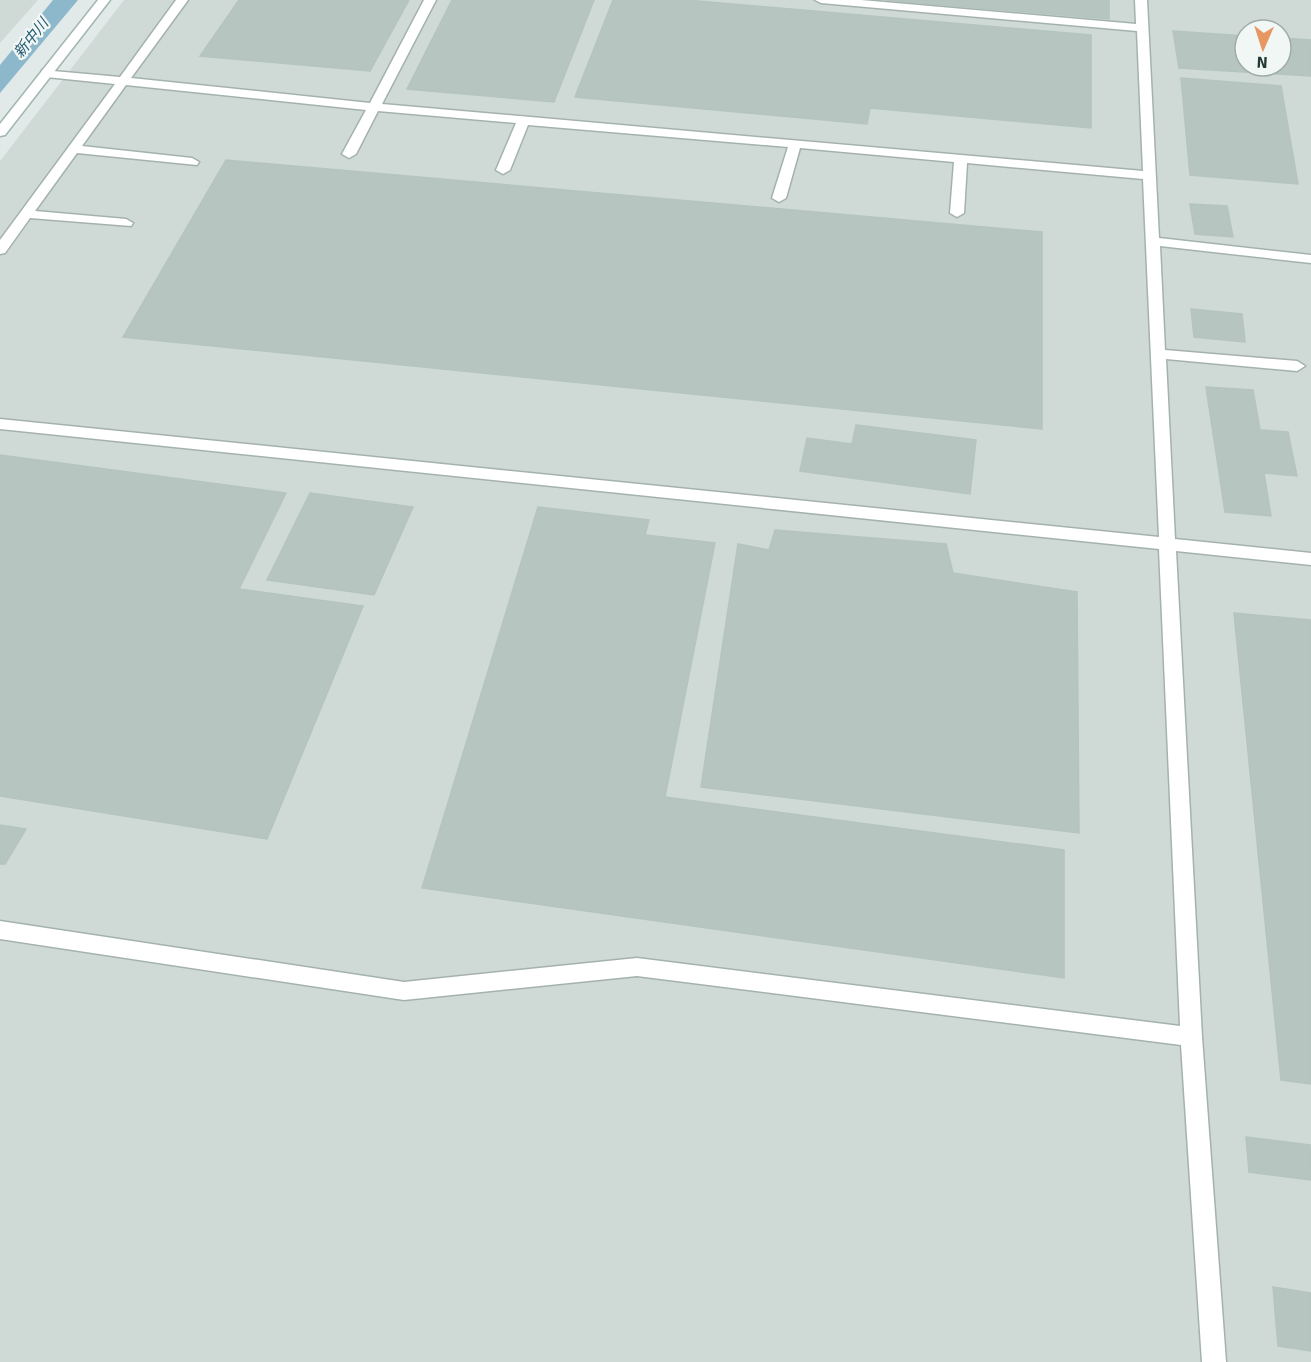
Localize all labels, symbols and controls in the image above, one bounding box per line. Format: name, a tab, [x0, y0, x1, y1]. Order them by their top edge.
water label: 新中川	[10, 13, 53, 61]
north arrow	[1233, 18, 1293, 78]
text: N	[1256, 52, 1268, 72]

